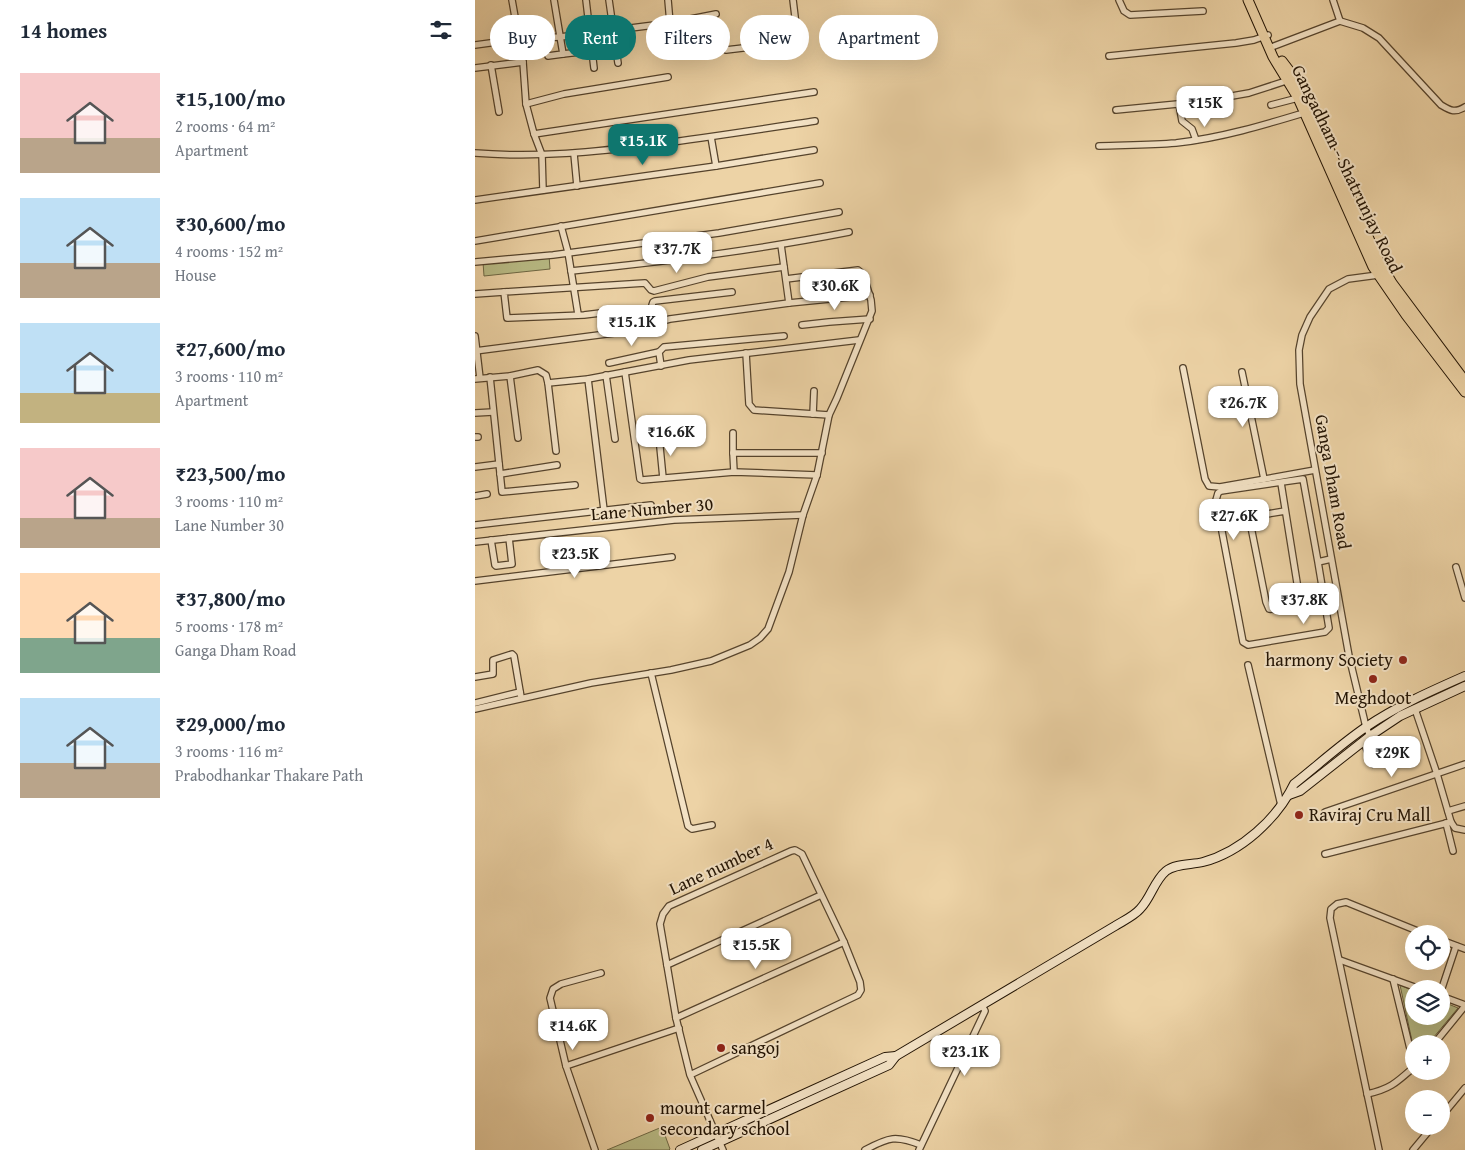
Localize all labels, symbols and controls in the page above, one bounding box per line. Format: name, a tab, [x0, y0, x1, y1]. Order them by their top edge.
text: 14 homes	[20, 15, 107, 46]
chip: Buy	[490, 15, 555, 60]
chip: Rent	[565, 15, 636, 60]
chip: Filters	[646, 15, 730, 60]
chip: New	[740, 15, 809, 60]
chip: Apartment	[819, 15, 938, 60]
icon: filters	[427, 16, 455, 44]
street label: Gangadham - Shatrunjay Road	[1285, 60, 1410, 278]
text: ₹15,100/mo	[175, 83, 285, 114]
pin: ₹15K	[1175, 86, 1235, 128]
text: ₹15K	[1188, 90, 1222, 114]
icon: home	[60, 93, 120, 153]
text: 2 rooms · 64 m²	[175, 114, 275, 138]
pin: ₹15.1K	[602, 124, 684, 166]
text: ₹15.1K	[619, 128, 667, 152]
text: Apartment	[175, 138, 248, 162]
text: ₹30,600/mo	[175, 208, 285, 239]
icon: home	[60, 218, 120, 278]
pin: ₹37.7K	[636, 232, 718, 274]
text: ₹37.7K	[653, 236, 701, 260]
text: 4 rooms · 152 m²	[175, 239, 283, 263]
text: House	[175, 263, 216, 287]
pin: ₹30.6K	[794, 268, 876, 311]
text: ₹30.6K	[811, 273, 859, 297]
pin: ₹15.1K	[591, 304, 673, 347]
text: ₹15.1K	[608, 309, 656, 333]
text: ₹27,600/mo	[175, 333, 285, 364]
icon: home	[60, 343, 120, 403]
text: 3 rooms · 110 m²	[175, 364, 283, 388]
pin: ₹26.7K	[1202, 386, 1284, 428]
text: Apartment	[175, 388, 248, 412]
text: ₹26.7K	[1219, 390, 1267, 414]
street label: Ganga Dham Road	[1308, 412, 1359, 552]
pin: ₹16.6K	[630, 414, 712, 457]
text: ₹16.6K	[647, 419, 695, 443]
text: ₹23,500/mo	[175, 458, 285, 489]
icon: home	[60, 468, 120, 528]
text: 3 rooms · 110 m²	[175, 489, 283, 513]
street label: Lane Number 30	[590, 490, 714, 527]
pin: ₹27.6K	[1193, 498, 1275, 541]
text: ₹27.6K	[1210, 503, 1258, 527]
text: Lane Number 30	[175, 513, 284, 537]
pin: ₹23.5K	[534, 536, 616, 579]
text: ₹23.5K	[551, 541, 599, 565]
pin: ₹37.8K	[1263, 582, 1345, 625]
text: ₹37,800/mo	[175, 583, 285, 614]
text: ₹37.8K	[1280, 587, 1328, 611]
icon: home	[60, 593, 120, 653]
text: 5 rooms · 178 m²	[175, 614, 283, 638]
text: Ganga Dham Road	[175, 638, 296, 662]
place label: harmony Society	[1265, 646, 1393, 673]
marker: harmony Society	[1397, 654, 1409, 666]
marker: Meghdoot	[1367, 673, 1379, 685]
place label: Meghdoot	[1335, 684, 1412, 711]
text: ₹29,000/mo	[175, 708, 285, 739]
icon: home	[60, 718, 120, 778]
pin: ₹29K	[1362, 736, 1422, 778]
text: 3 rooms · 116 m²	[175, 739, 283, 763]
text: ₹29K	[1375, 740, 1409, 764]
text: Prabodhankar Thakare Path	[175, 763, 363, 787]
place label: Raviraj Cru Mall	[1309, 801, 1430, 828]
marker: Raviraj Cru Mall	[1293, 809, 1305, 821]
street label: Lane number 4	[664, 830, 777, 901]
map controls	[1405, 925, 1450, 1135]
button: locate	[1405, 925, 1450, 970]
pin: ₹15.5K	[715, 928, 797, 970]
text: ₹15.5K	[732, 932, 780, 956]
button: layers	[1405, 980, 1450, 1025]
pin: ₹14.6K	[532, 1008, 614, 1051]
text: ₹14.6K	[549, 1013, 597, 1037]
place label: sangoj	[731, 1034, 780, 1061]
pin: ₹23.1K	[924, 1034, 1006, 1077]
button: +	[1405, 1035, 1450, 1080]
text: ₹23.1K	[941, 1039, 989, 1063]
marker: sangoj	[715, 1042, 727, 1054]
button: −	[1405, 1090, 1450, 1135]
place label: mount carmel secondary school	[660, 1094, 790, 1142]
marker: mount carmel secondary school	[644, 1112, 656, 1124]

